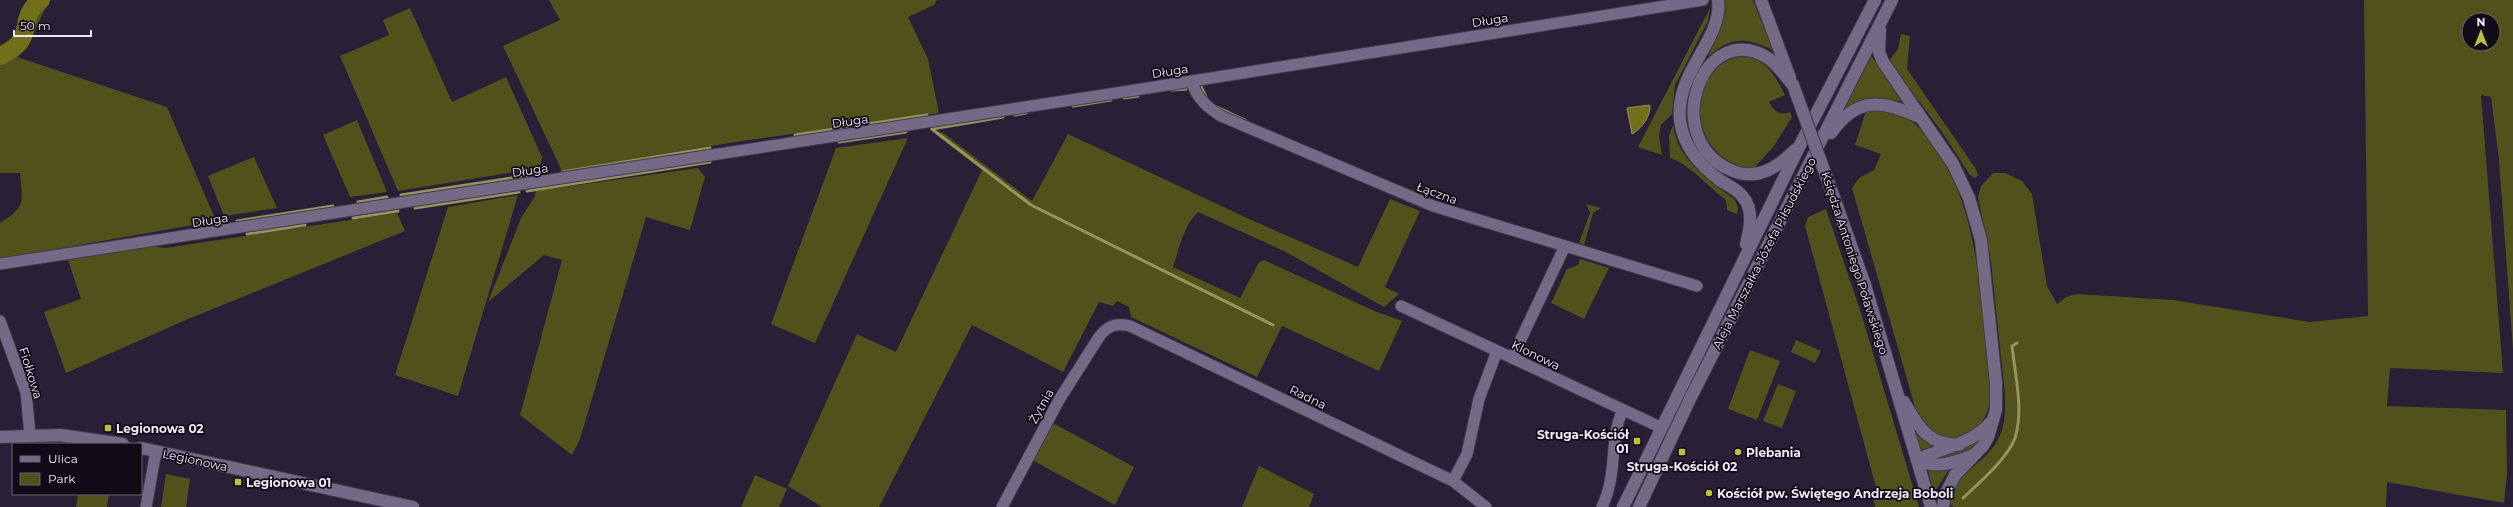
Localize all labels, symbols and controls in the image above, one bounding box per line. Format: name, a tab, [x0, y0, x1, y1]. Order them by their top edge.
street label: Długa	[1471, 10, 1509, 30]
scale bar	[14, 12, 91, 38]
north arrow	[2461, 12, 2501, 52]
text: N	[2477, 15, 2485, 29]
text: 50 m	[20, 18, 51, 33]
street label: Długa	[1151, 61, 1189, 81]
street label: Długa	[831, 111, 869, 131]
street label: Aleja Marszałka Józefa Piłsudskiego	[1709, 155, 1819, 351]
street label: Długa	[511, 160, 549, 180]
street label: Księdza Antoniego Poławskiego	[1818, 170, 1892, 356]
street label: Łączna	[1415, 179, 1459, 207]
street label: Długa	[191, 210, 229, 230]
street label: Klonowa	[1509, 337, 1563, 373]
street label: Fiołkowa	[16, 345, 46, 401]
street label: Radna	[1287, 382, 1329, 412]
street label: Żytnia	[1025, 386, 1057, 426]
place label: Legionowa 02	[116, 421, 204, 436]
marker: Legionowa 02	[103, 423, 113, 433]
place label: Struga-Kościół 01	[1537, 427, 1630, 456]
marker: Struga-Kościół 01	[1632, 436, 1642, 446]
legend	[12, 443, 142, 495]
place label: Plebania	[1746, 445, 1801, 460]
street label: Legionowa	[161, 446, 229, 474]
marker: Struga-Kościół 02	[1677, 447, 1687, 457]
marker: Plebania	[1733, 447, 1743, 457]
text: Ulica	[48, 451, 78, 466]
place label: Struga-Kościół 02	[1627, 459, 1737, 474]
text: Park	[48, 471, 76, 486]
place label: Legionowa 01	[246, 475, 331, 490]
marker: Legionowa 01	[233, 477, 243, 487]
place label: Kościół pw. Świętego Andrzeja Boboli	[1717, 486, 1953, 502]
marker: Kościół pw. Świętego Andrzeja Boboli	[1704, 488, 1714, 498]

